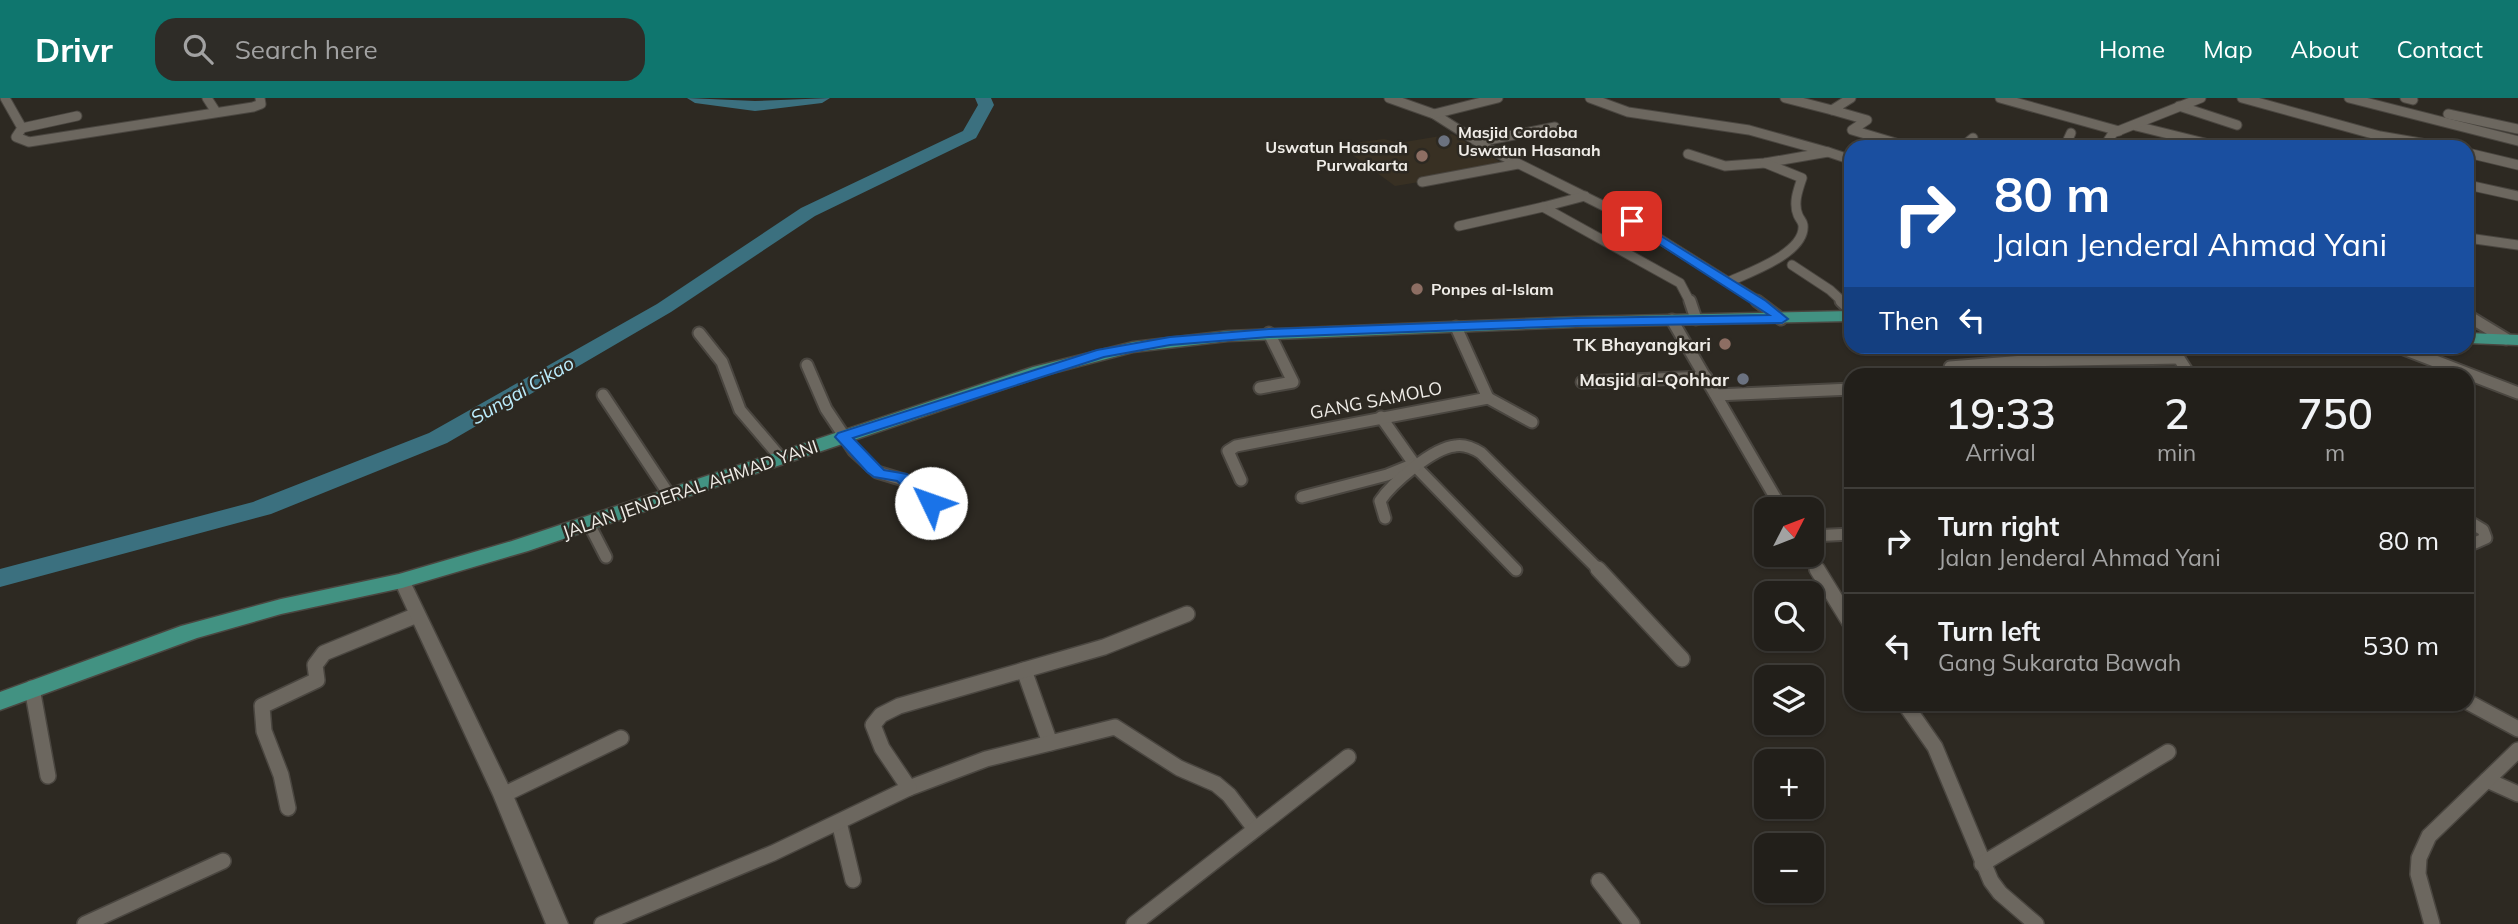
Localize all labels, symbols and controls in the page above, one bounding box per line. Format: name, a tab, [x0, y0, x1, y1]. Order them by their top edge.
search box	[155, 18, 645, 81]
text: Drivr	[35, 29, 113, 70]
icon: search	[179, 30, 217, 68]
text: Search here	[235, 33, 378, 66]
text: Home	[2099, 34, 2165, 64]
text: Map	[2203, 34, 2253, 64]
text: About	[2291, 34, 2359, 64]
text: Contact	[2397, 34, 2483, 64]
place label: Masjid Cordoba Uswatun Hasanah	[1458, 122, 1601, 160]
marker: Masjid Cordoba Uswatun Hasanah	[1436, 133, 1452, 149]
place label: Uswatun Hasanah Purwakarta	[1265, 137, 1408, 175]
marker: Uswatun Hasanah Purwakarta	[1414, 148, 1430, 164]
text: 80 m	[1994, 163, 2110, 224]
icon: right	[1879, 168, 1970, 259]
pin	[1602, 191, 1662, 251]
icon: arrive	[1613, 202, 1651, 240]
text: Jalan Jenderal Ahmad Yani	[1994, 224, 2387, 264]
place label: Ponpes al-Islam	[1431, 279, 1554, 299]
marker: Ponpes al-Islam	[1409, 281, 1425, 297]
icon: left	[1953, 301, 1991, 339]
text: Then	[1879, 304, 1939, 337]
place label: TK Bhayangkari	[1573, 333, 1711, 356]
marker: TK Bhayangkari	[1717, 336, 1733, 352]
water label: Sungai Cikao	[466, 351, 578, 429]
place label: Masjid al-Qohhar	[1579, 368, 1730, 391]
marker: Masjid al-Qohhar	[1735, 371, 1751, 387]
street label: GANG SAMOLO	[1308, 376, 1444, 424]
text: 19:33	[1945, 387, 2056, 440]
text: 2	[2164, 387, 2189, 440]
text: 750	[2297, 387, 2373, 440]
street label: JALAN JENDERAL AHMAD YANI	[559, 434, 821, 544]
text: Arrival	[1965, 438, 2036, 467]
text: min	[2157, 438, 2196, 467]
text: m	[2325, 438, 2345, 467]
position arrow	[894, 466, 968, 540]
north arrow	[1754, 497, 1824, 567]
map controls	[1754, 497, 1824, 903]
text: Turn right	[1938, 510, 2059, 543]
icon: right	[1879, 522, 1917, 560]
text: 80 m	[2378, 524, 2439, 557]
text: Jalan Jenderal Ahmad Yani	[1938, 543, 2221, 572]
button: search	[1754, 581, 1824, 651]
text: Turn left	[1938, 615, 2040, 648]
icon: left	[1879, 627, 1917, 665]
text: 530 m	[2363, 629, 2439, 662]
text: Gang Sukarata Bawah	[1938, 648, 2181, 677]
button: layers	[1754, 665, 1824, 735]
button: +	[1754, 749, 1824, 819]
button: −	[1754, 833, 1824, 903]

